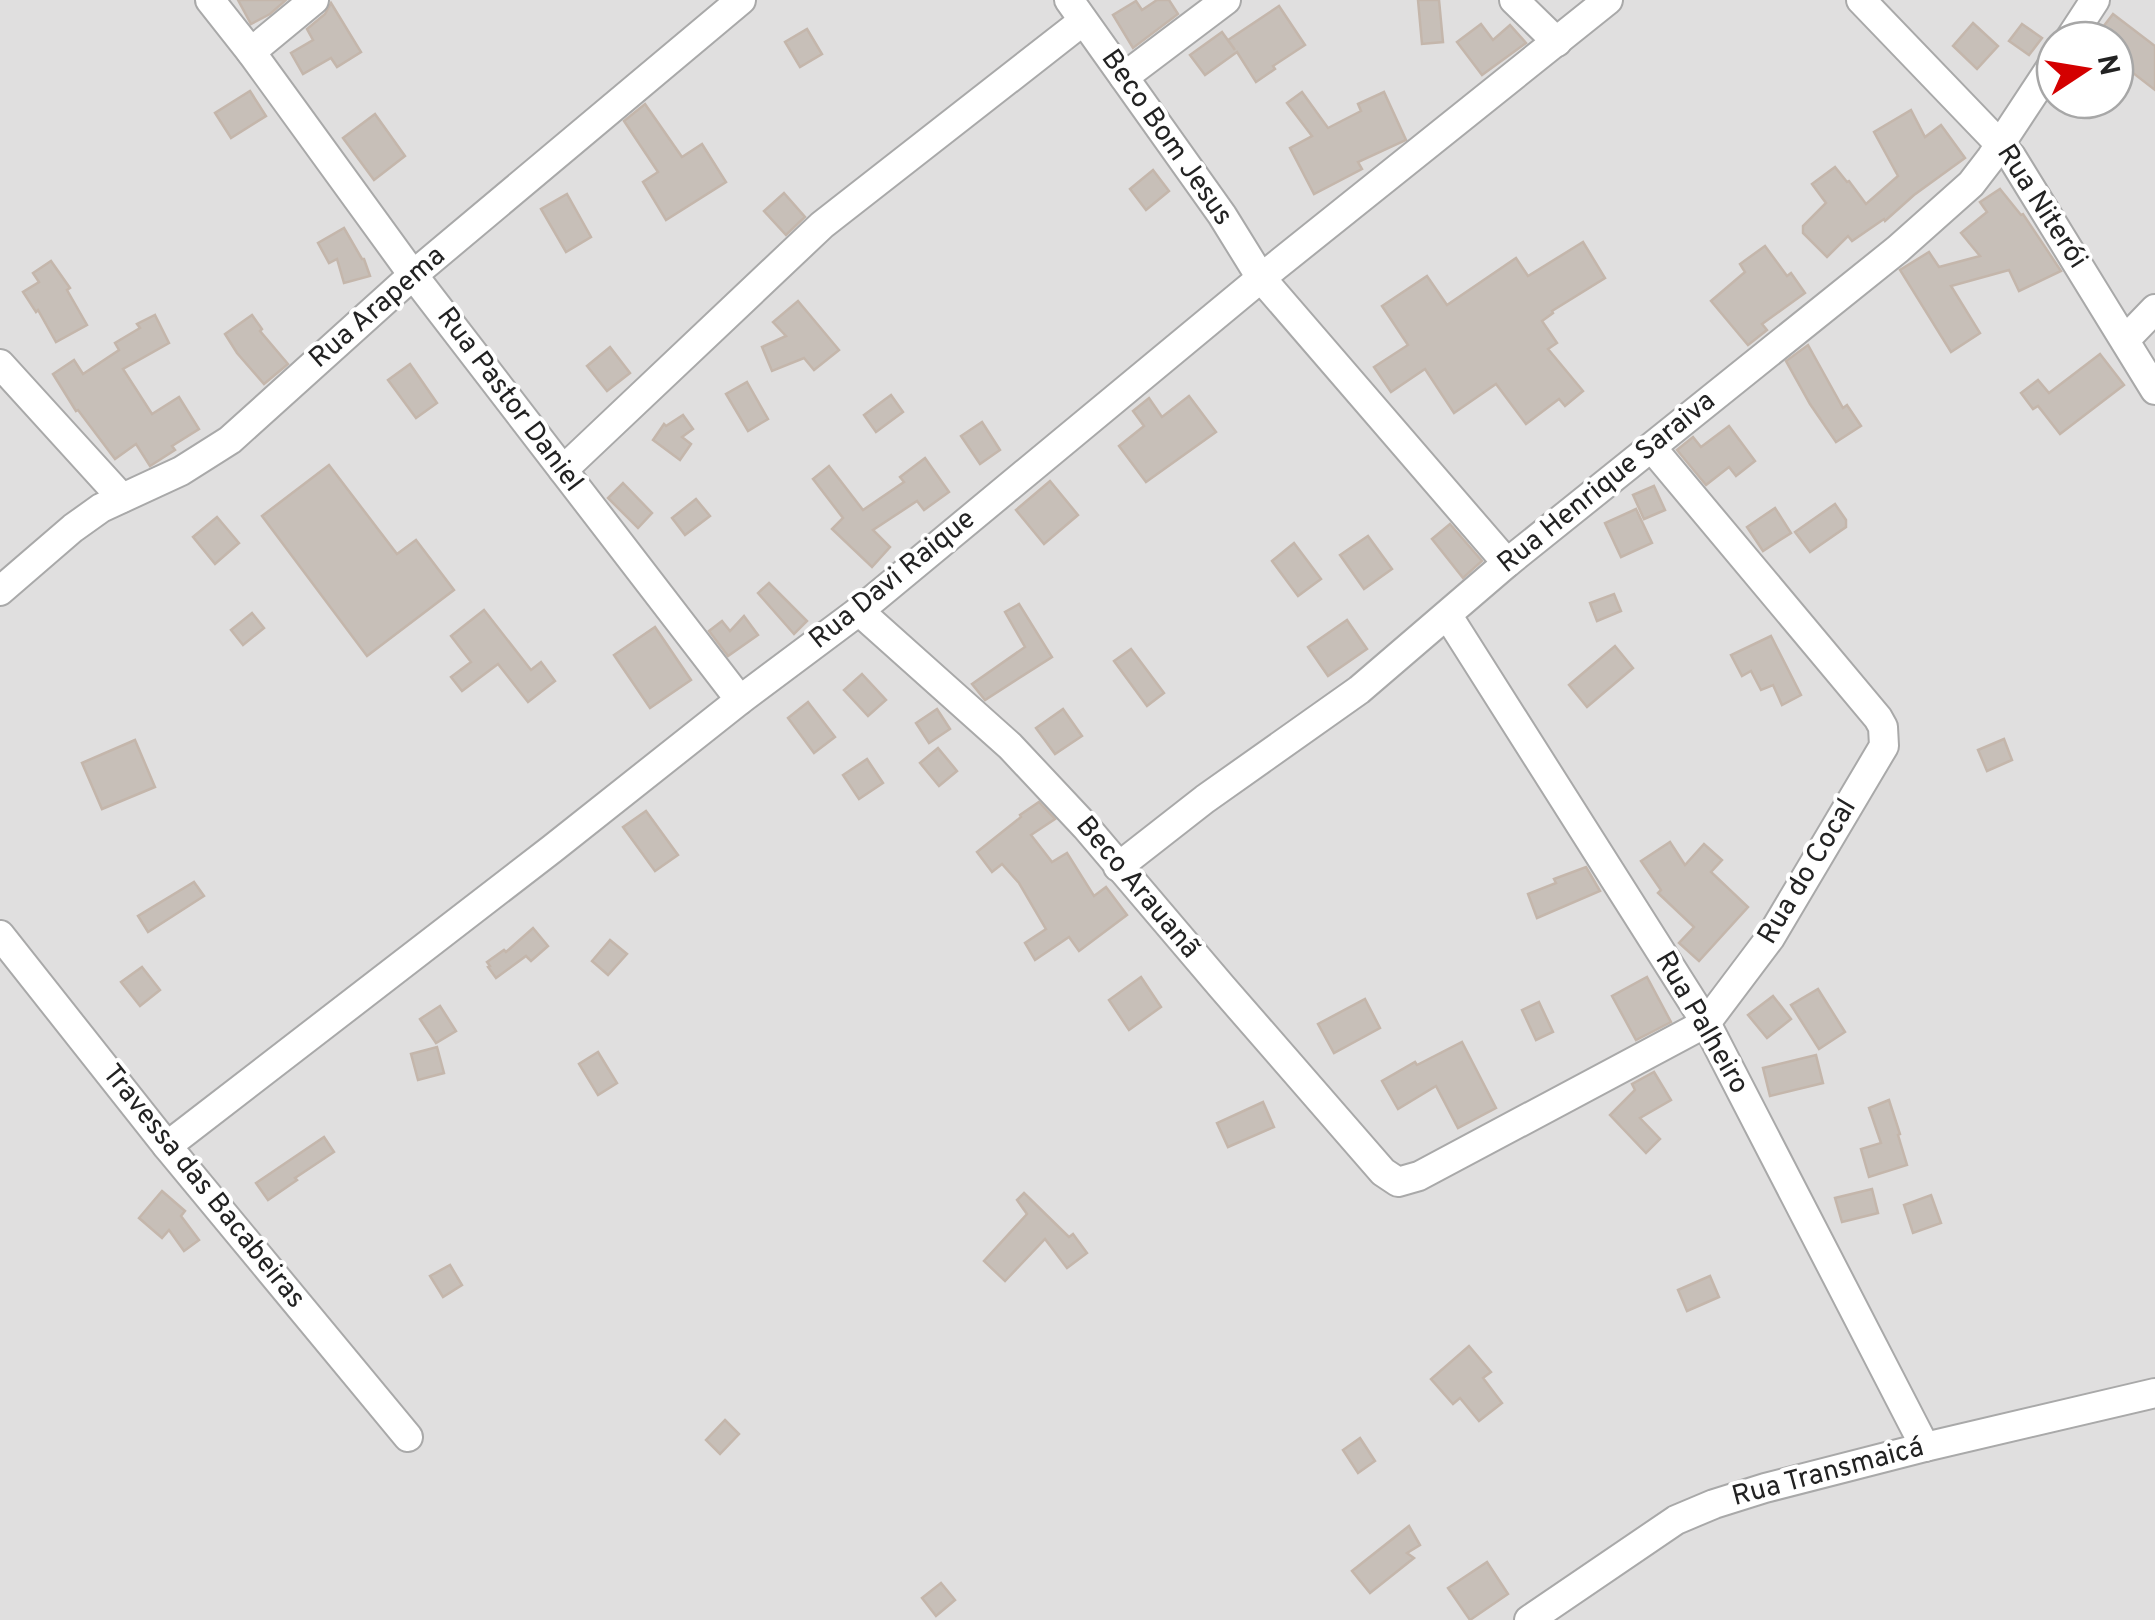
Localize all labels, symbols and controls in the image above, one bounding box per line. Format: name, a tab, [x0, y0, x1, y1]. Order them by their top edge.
north arrow	[2035, 20, 2135, 120]
street label: Beco Bom Jesus	[1092, 43, 1240, 233]
text: N	[2087, 52, 2126, 79]
street label: Rua Niterói	[1988, 138, 2094, 276]
street label: Rua Arapema	[302, 239, 454, 377]
street label: Rua Pastor Daniel	[428, 300, 590, 500]
street label: Rua Henrique Saraiva	[1491, 384, 1723, 582]
street label: Rua Davi Raique	[803, 502, 983, 658]
street label: Rua do Cocal	[1750, 793, 1866, 951]
street label: Beco Arauanã	[1067, 809, 1207, 967]
street label: Rua Palheiro	[1646, 945, 1756, 1101]
street label: Travessa das Bacabeiras	[93, 1058, 313, 1316]
street label: Rua Transmaicá	[1728, 1430, 1928, 1516]

